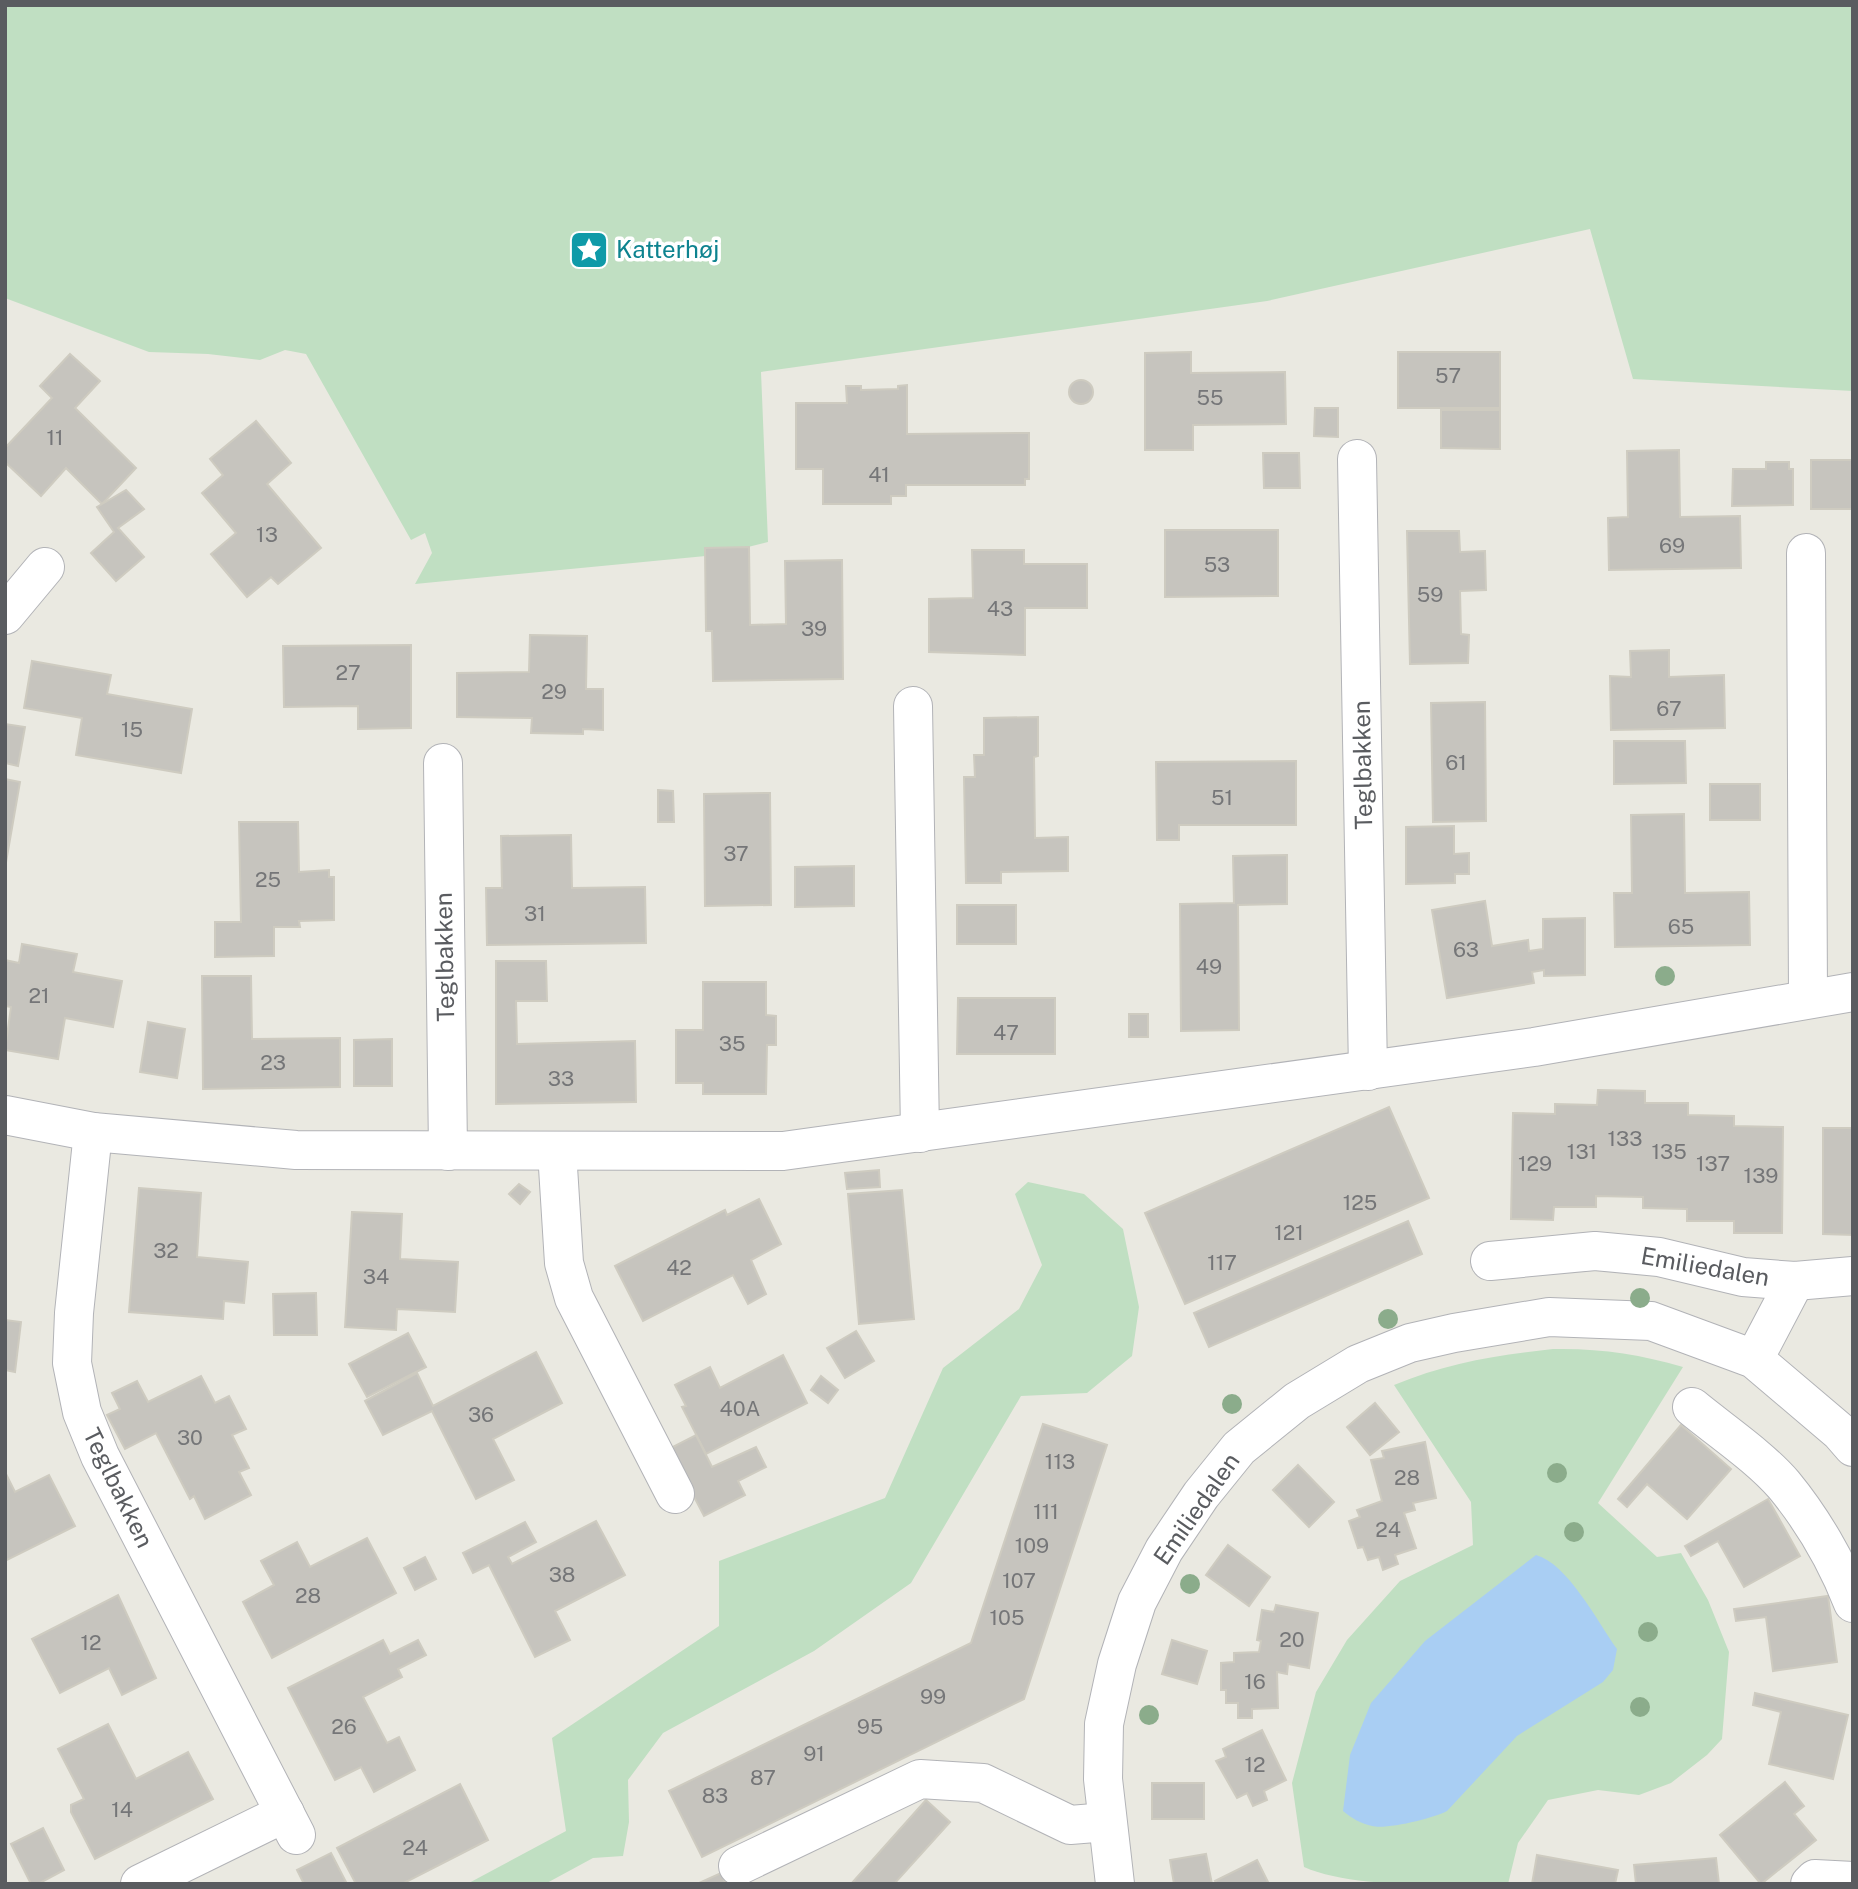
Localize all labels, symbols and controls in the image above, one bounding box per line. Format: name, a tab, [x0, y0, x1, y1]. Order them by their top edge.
place icon: Katterhøj	[568, 229, 610, 271]
place label: Katterhøj	[616, 235, 719, 263]
house number: 57	[1435, 363, 1461, 388]
house number: 55	[1197, 385, 1223, 410]
house number: 11	[46, 425, 64, 450]
house number: 41	[868, 462, 890, 487]
house number: 13	[256, 522, 278, 547]
house number: 69	[1659, 533, 1685, 558]
house number: 53	[1204, 552, 1230, 577]
house number: 59	[1417, 582, 1443, 607]
house number: 43	[987, 596, 1013, 621]
house number: 39	[801, 616, 827, 641]
house number: 27	[335, 660, 361, 685]
house number: 29	[541, 679, 567, 704]
house number: 67	[1656, 696, 1682, 721]
street label: Teglbakken	[1347, 700, 1377, 830]
house number: 15	[121, 717, 143, 742]
house number: 61	[1445, 750, 1467, 775]
house number: 51	[1211, 785, 1233, 810]
house number: 37	[723, 841, 749, 866]
house number: 25	[255, 867, 281, 892]
street label: Teglbakken	[429, 892, 459, 1022]
house number: 31	[524, 901, 546, 926]
house number: 65	[1668, 914, 1694, 939]
house number: 63	[1453, 937, 1479, 962]
house number: 49	[1196, 954, 1222, 979]
house number: 21	[28, 983, 50, 1008]
house number: 47	[993, 1020, 1019, 1045]
house number: 35	[719, 1031, 745, 1056]
house number: 23	[260, 1050, 286, 1075]
house number: 33	[548, 1066, 574, 1091]
house number: 133	[1608, 1126, 1642, 1151]
house number: 131	[1567, 1139, 1597, 1164]
house number: 135	[1651, 1139, 1687, 1164]
house number: 129	[1518, 1151, 1552, 1176]
house number: 137	[1696, 1151, 1730, 1176]
house number: 139	[1744, 1163, 1778, 1188]
house number: 125	[1343, 1190, 1377, 1215]
house number: 121	[1274, 1220, 1304, 1245]
house number: 32	[153, 1238, 179, 1263]
street label: Emiliedalen	[1639, 1241, 1772, 1291]
house number: 117	[1207, 1250, 1237, 1275]
house number: 42	[666, 1255, 692, 1280]
house number: 34	[363, 1264, 389, 1289]
house number: 40A	[720, 1396, 761, 1421]
house number: 36	[468, 1402, 494, 1427]
street label: Teglbakken	[78, 1423, 160, 1552]
house number: 30	[177, 1425, 203, 1450]
street label: Emiliedalen	[1147, 1447, 1245, 1570]
house number: 113	[1045, 1449, 1075, 1474]
house number: 28	[1394, 1465, 1420, 1490]
house number: 111	[1033, 1499, 1059, 1524]
house number: 24	[1375, 1517, 1401, 1542]
house number: 109	[1015, 1533, 1049, 1558]
house number: 38	[549, 1562, 575, 1587]
house number: 107	[1002, 1568, 1036, 1593]
house number: 28	[295, 1583, 321, 1608]
house number: 105	[990, 1605, 1024, 1630]
house number: 20	[1279, 1627, 1305, 1652]
house number: 12	[80, 1630, 102, 1655]
house number: 16	[1244, 1669, 1266, 1694]
house number: 99	[920, 1684, 946, 1709]
house number: 26	[331, 1714, 357, 1739]
house number: 95	[857, 1714, 883, 1739]
house number: 91	[803, 1741, 825, 1766]
house number: 12	[1244, 1752, 1266, 1777]
house number: 87	[750, 1765, 776, 1790]
house number: 83	[702, 1783, 728, 1808]
house number: 14	[111, 1797, 133, 1822]
house number: 24	[402, 1835, 428, 1860]

